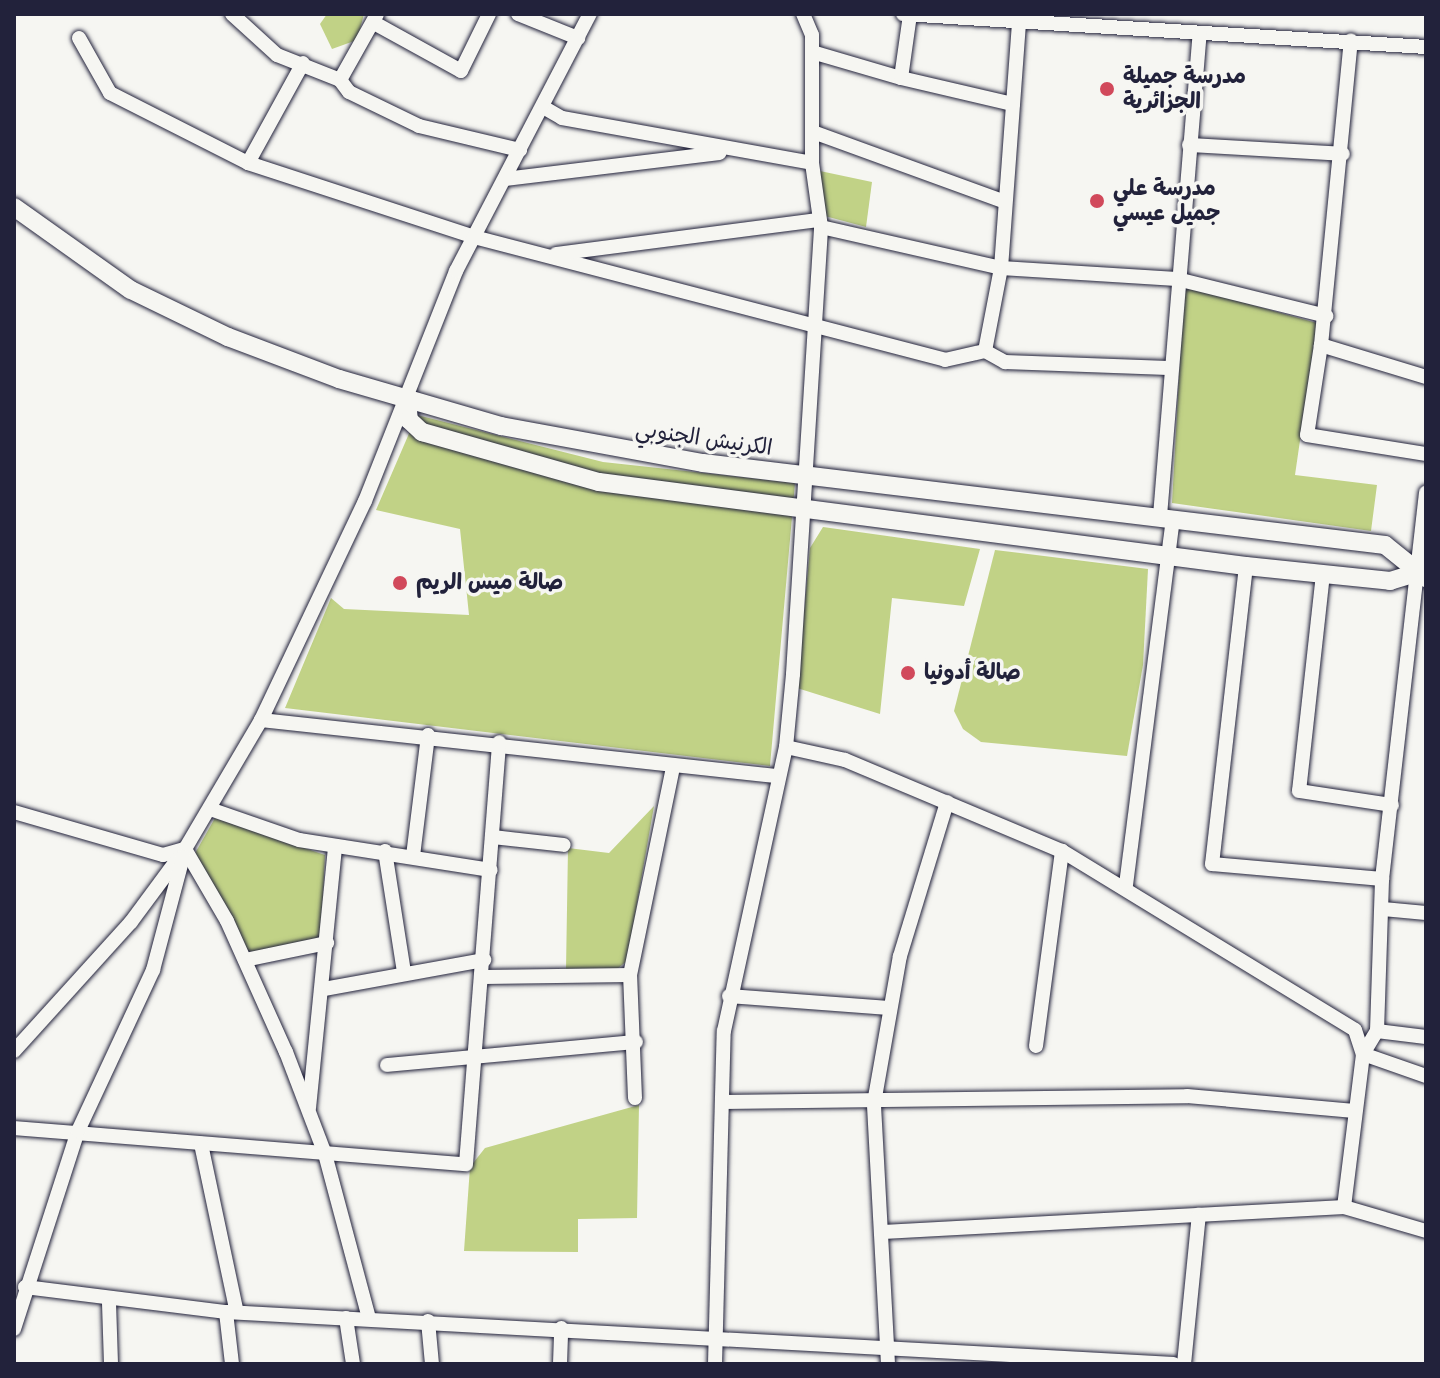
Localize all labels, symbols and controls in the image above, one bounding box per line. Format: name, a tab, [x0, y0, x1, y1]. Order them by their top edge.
place label: مدرسة جميلة الجزائرية	[1123, 63, 1246, 114]
marker: مدرسة جميلة الجزائرية	[1098, 80, 1116, 98]
place label: مدرسة علي جميل عيسي	[1113, 175, 1220, 226]
marker: مدرسة علي جميل عيسي	[1088, 192, 1106, 210]
street label: الكرنيش الجنوبي	[634, 416, 774, 462]
place label: صالة ميس الريم	[416, 570, 563, 596]
marker: صالة ميس الريم	[391, 574, 409, 592]
place label: صالة أدونيا	[924, 660, 1021, 686]
marker: صالة أدونيا	[899, 664, 917, 682]

